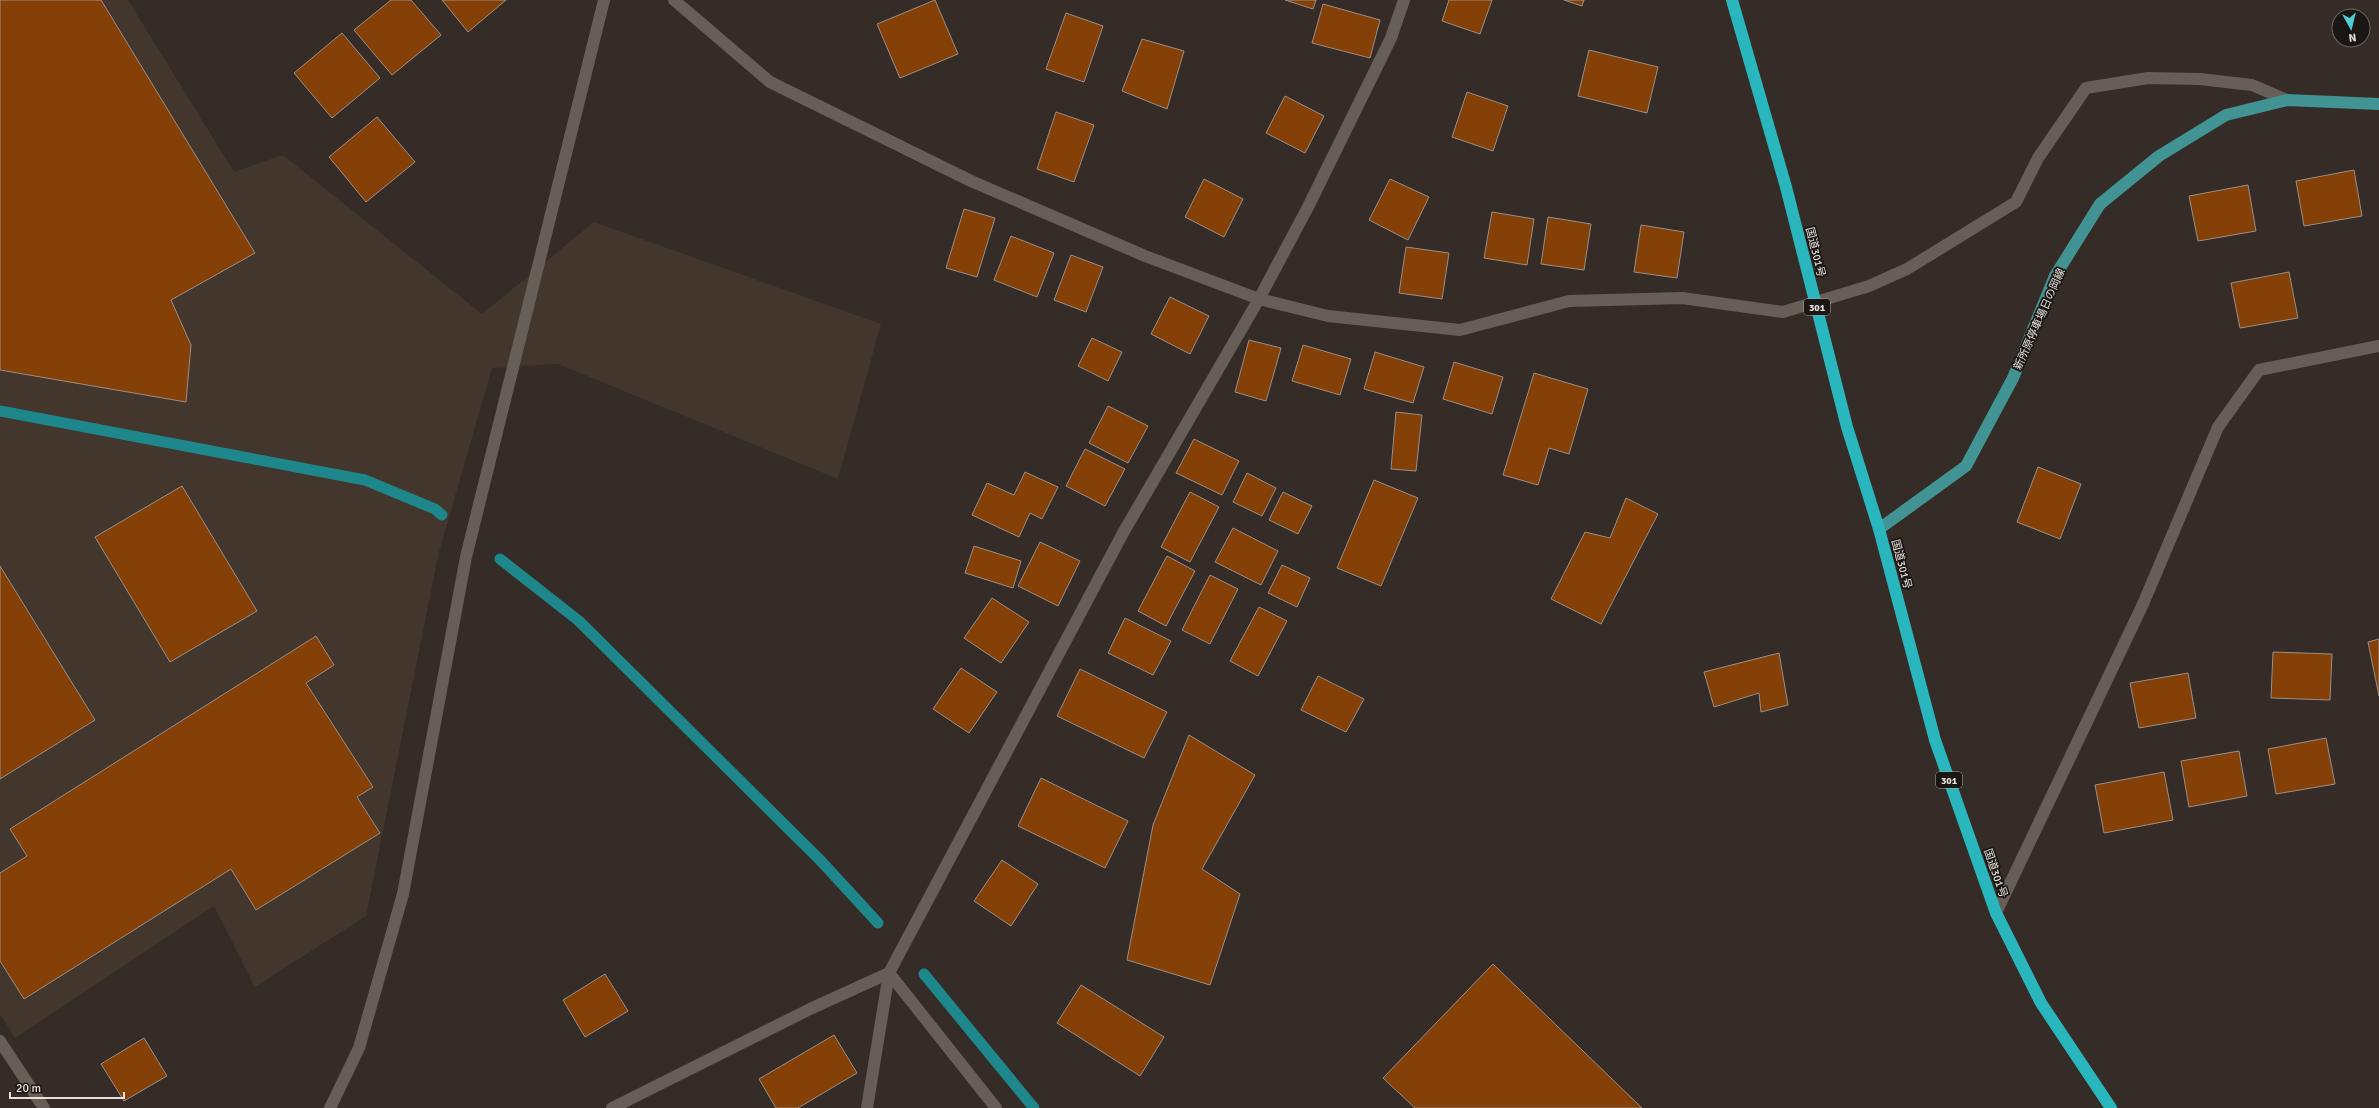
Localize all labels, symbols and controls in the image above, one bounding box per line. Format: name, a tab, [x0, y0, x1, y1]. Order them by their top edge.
north arrow	[2331, 8, 2371, 48]
text: N	[2348, 30, 2357, 44]
street label: 国道301号	[1803, 226, 1828, 278]
street label: 新所原停車場日の岡線	[2011, 266, 2068, 372]
road number: 301	[1804, 299, 1830, 315]
street label: 国道301号	[1889, 538, 1914, 590]
road number: 301	[1936, 772, 1962, 788]
street label: 国道301号	[1981, 847, 2010, 899]
scale bar	[10, 1074, 124, 1100]
text: 20 m	[16, 1081, 41, 1096]

